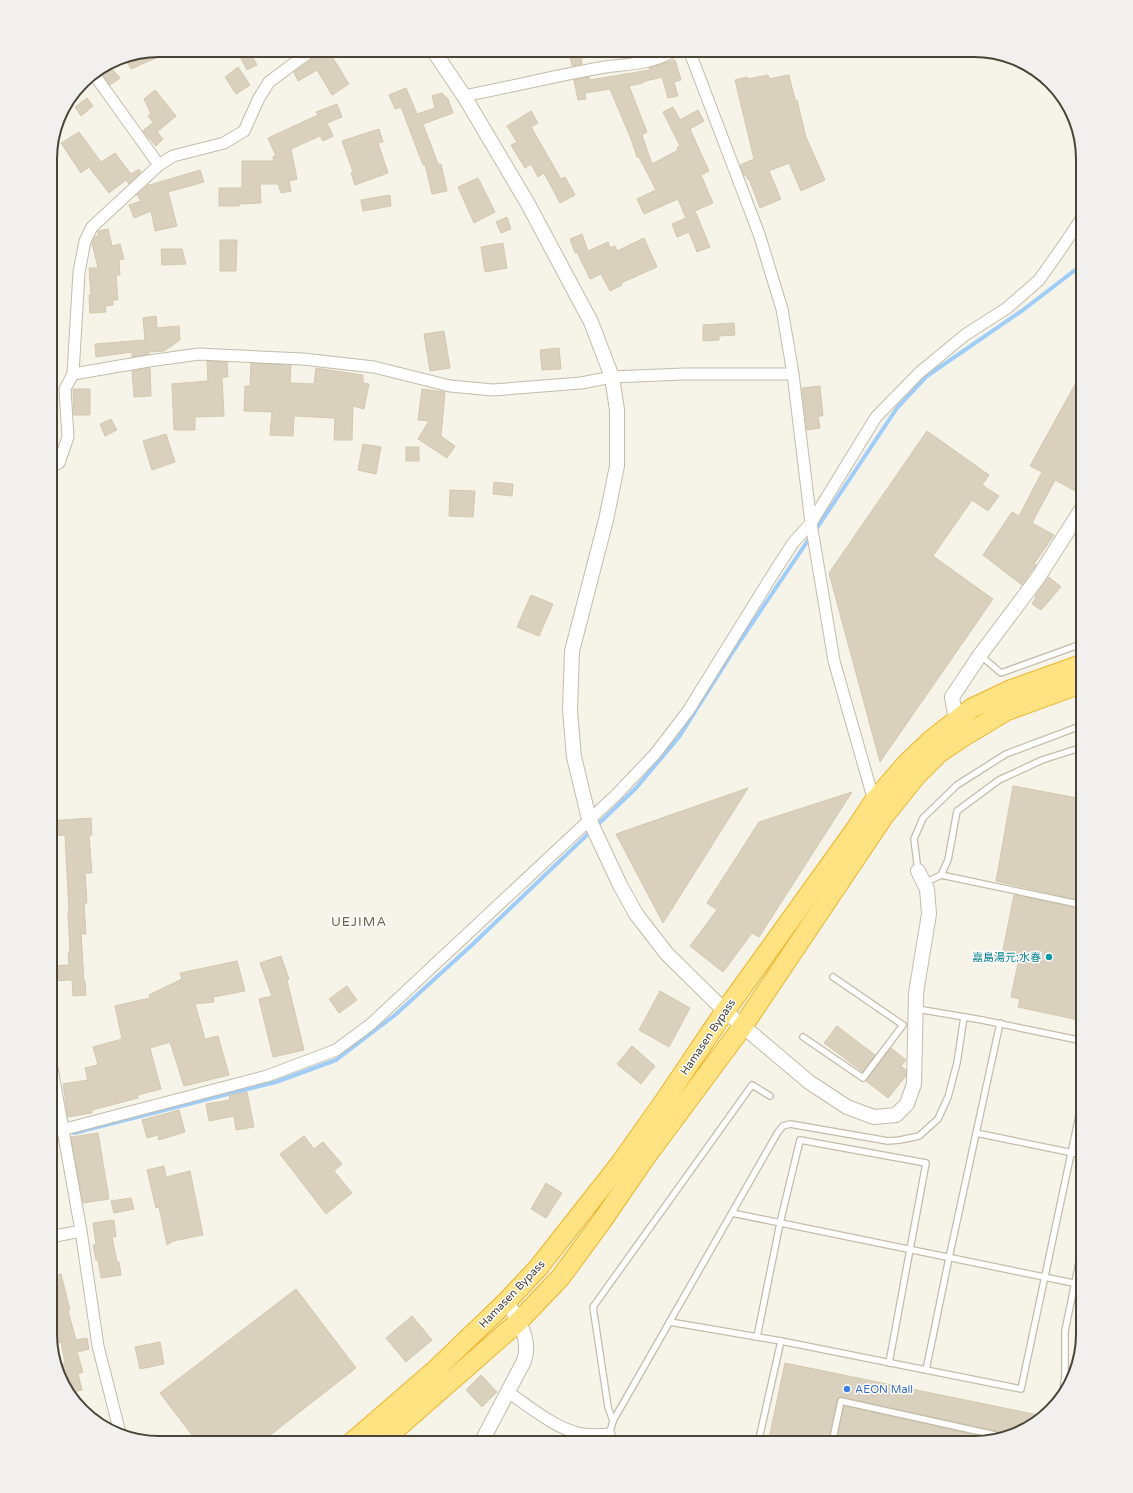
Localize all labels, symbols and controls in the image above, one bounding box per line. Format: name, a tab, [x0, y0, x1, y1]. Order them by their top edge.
district label: UEJIMA	[331, 914, 387, 930]
place label: 嘉島湯元;水春	[972, 951, 1041, 964]
marker: 嘉島湯元;水春	[1044, 952, 1054, 962]
street label: Hamasen Bypass	[678, 997, 738, 1077]
street label: Hamasen Bypass	[476, 1258, 548, 1330]
place label: AEON Mall	[855, 1383, 913, 1396]
marker: AEON Mall	[842, 1384, 852, 1394]

